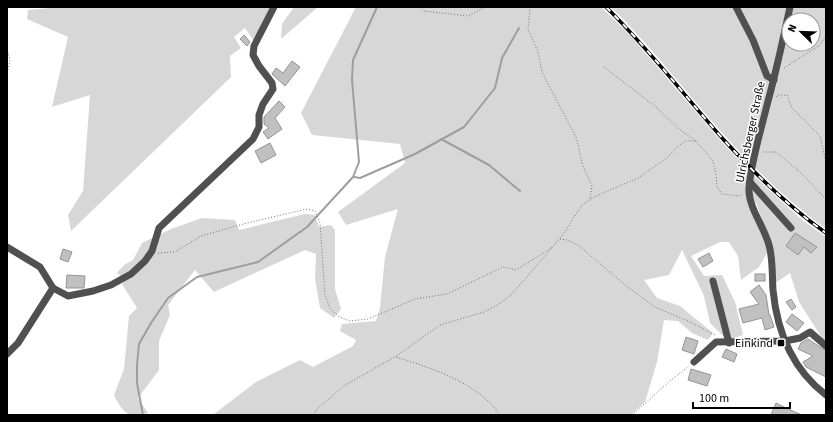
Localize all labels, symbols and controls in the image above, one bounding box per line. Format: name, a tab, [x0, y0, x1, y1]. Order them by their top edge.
north arrow	[781, 12, 821, 52]
text: N	[784, 22, 801, 35]
street label: Ulrichsberger Straße	[731, 80, 770, 184]
place label: Einkind	[735, 335, 773, 352]
marker: Einkind	[776, 338, 786, 348]
scale bar	[693, 384, 790, 410]
text: 100 m	[699, 390, 729, 407]

